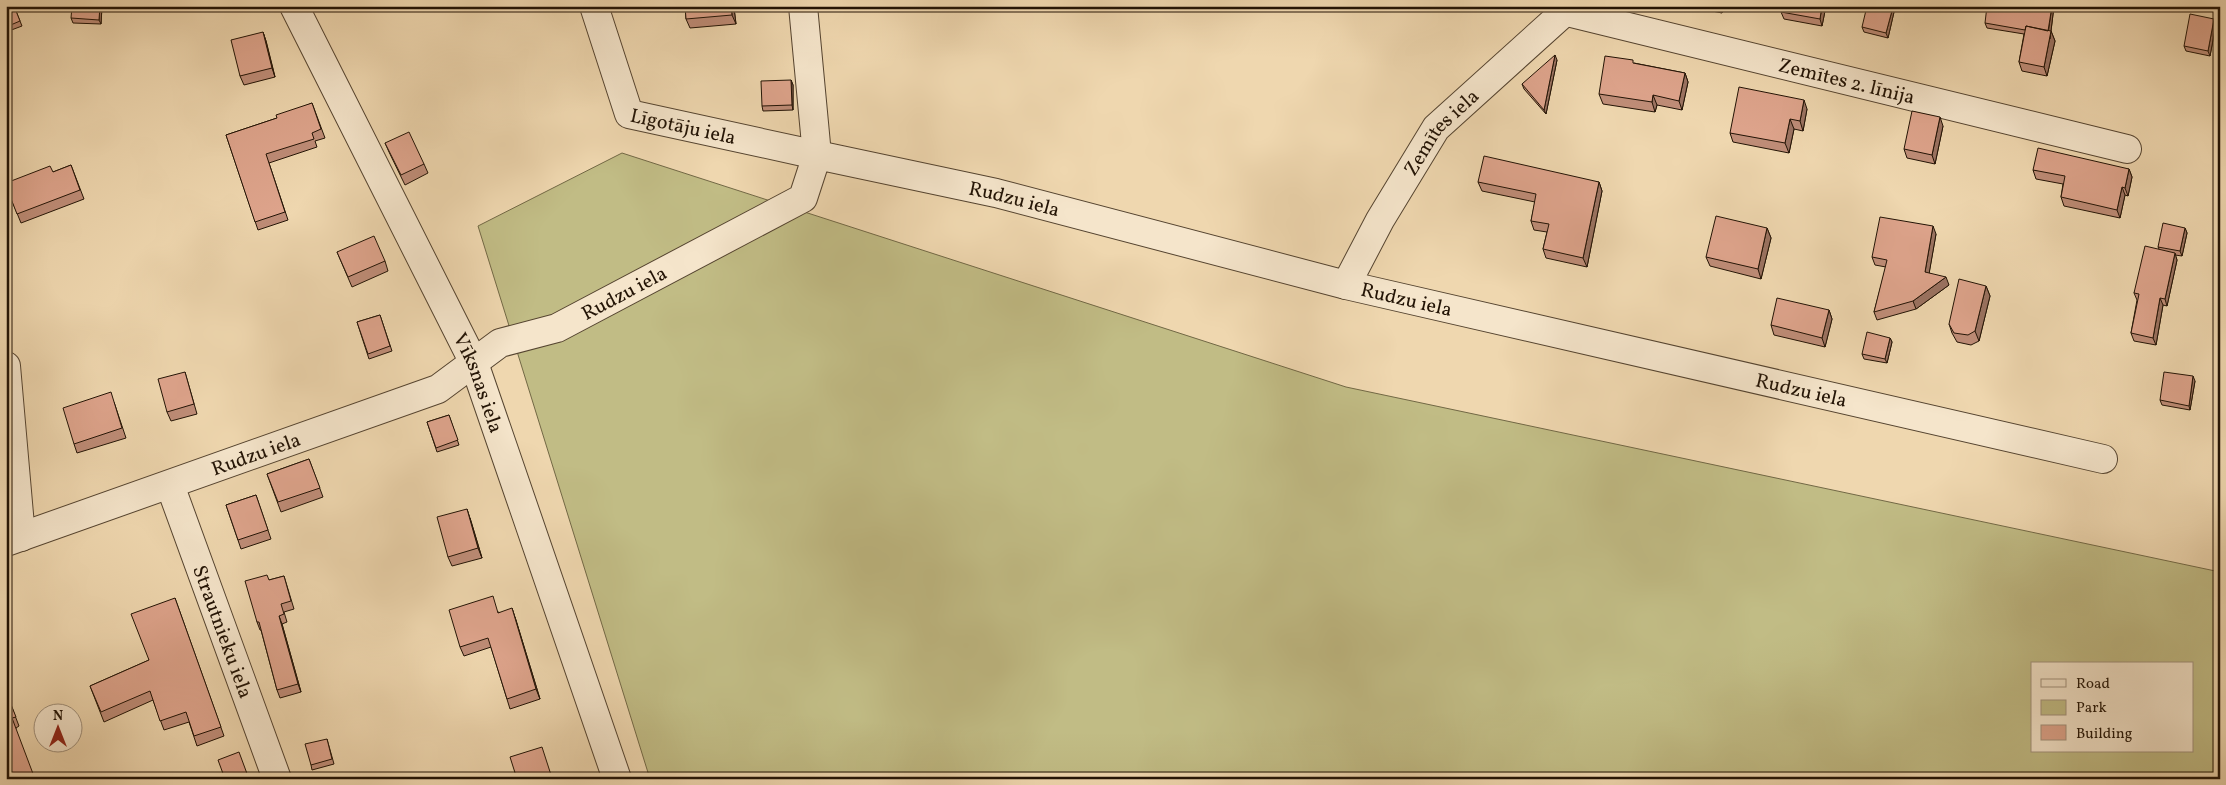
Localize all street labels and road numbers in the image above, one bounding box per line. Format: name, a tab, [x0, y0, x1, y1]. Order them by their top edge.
street label: Zemītes 2. līnija	[1775, 52, 1917, 113]
street label: Zemītes iela	[1398, 84, 1486, 182]
street label: Līgotāju iela	[627, 103, 738, 153]
street label: Rudzu iela	[966, 176, 1063, 225]
street label: Rudzu iela	[577, 260, 672, 329]
street label: Rudzu iela	[1358, 277, 1455, 325]
street label: Vīksnas iela	[445, 328, 509, 437]
street label: Rudzu iela	[1752, 368, 1849, 416]
street label: Rudzu iela	[208, 427, 305, 484]
street label: Strautnieku iela	[184, 562, 259, 703]

